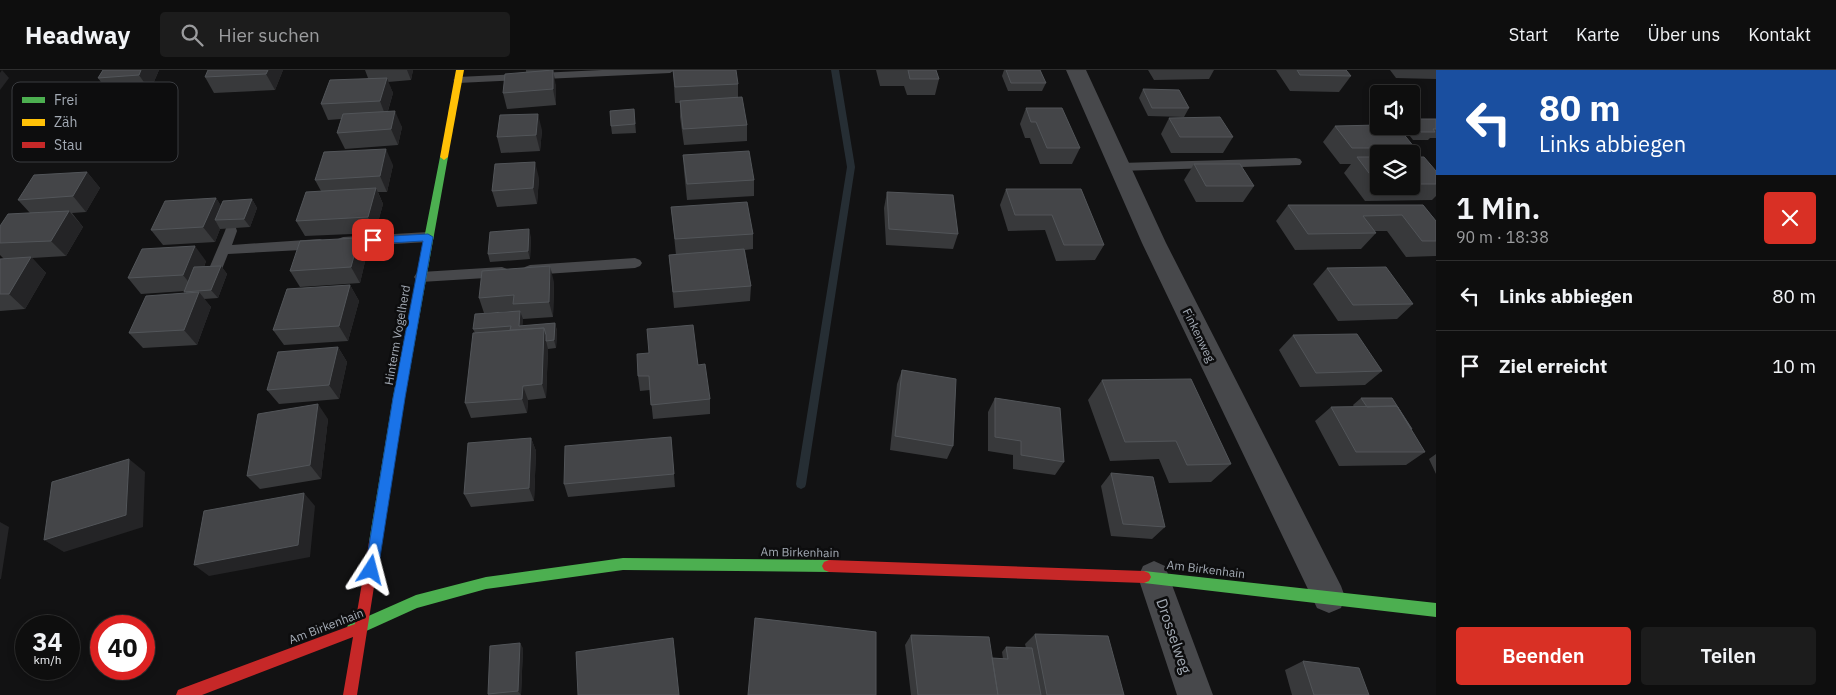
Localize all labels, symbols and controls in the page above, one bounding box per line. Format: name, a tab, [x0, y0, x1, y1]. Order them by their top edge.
search box	[160, 12, 510, 57]
text: Headway	[25, 19, 130, 51]
icon: search	[178, 21, 206, 49]
text: Hier suchen	[218, 23, 320, 47]
text: Start	[1509, 23, 1548, 46]
text: Karte	[1576, 23, 1620, 46]
text: Über uns	[1648, 23, 1720, 46]
text: Kontakt	[1748, 23, 1811, 46]
legend	[12, 82, 178, 162]
map controls	[1370, 85, 1420, 195]
button: sound	[1370, 85, 1420, 135]
text: 80 m	[1539, 85, 1621, 131]
icon: left	[1456, 90, 1521, 155]
text: Frei	[54, 91, 78, 109]
text: Zäh	[54, 113, 78, 131]
text: Links abbiegen	[1539, 129, 1686, 158]
text: Stau	[54, 136, 82, 154]
button: layers	[1370, 145, 1420, 195]
text: 1 Min.	[1456, 188, 1540, 227]
button: close	[1764, 192, 1816, 244]
pin	[352, 219, 394, 261]
icon: arrive	[359, 226, 387, 254]
text: 90 m · 18:38	[1456, 227, 1549, 247]
icon: left	[1456, 282, 1484, 310]
street label: Hinterm Vogelherd	[381, 284, 413, 386]
text: Links abbiegen	[1499, 284, 1633, 308]
text: 80 m	[1772, 284, 1816, 308]
street label: Finkenweg	[1180, 306, 1219, 365]
icon: arrive	[1456, 352, 1484, 380]
text: Ziel erreicht	[1499, 354, 1607, 378]
text: 10 m	[1772, 354, 1816, 378]
position arrow	[344, 543, 396, 595]
street label: Am Birkenhain	[760, 544, 840, 560]
street label: Am Birkenhain	[1166, 557, 1246, 581]
street label: Drosselweg	[1152, 596, 1196, 676]
street label: Am Birkenhain	[287, 605, 365, 647]
speed limit sign: 40	[90, 615, 155, 680]
text: 34	[32, 625, 63, 658]
button: Beenden	[1456, 627, 1631, 685]
button: Teilen	[1641, 627, 1816, 685]
text: km/h	[33, 652, 62, 667]

